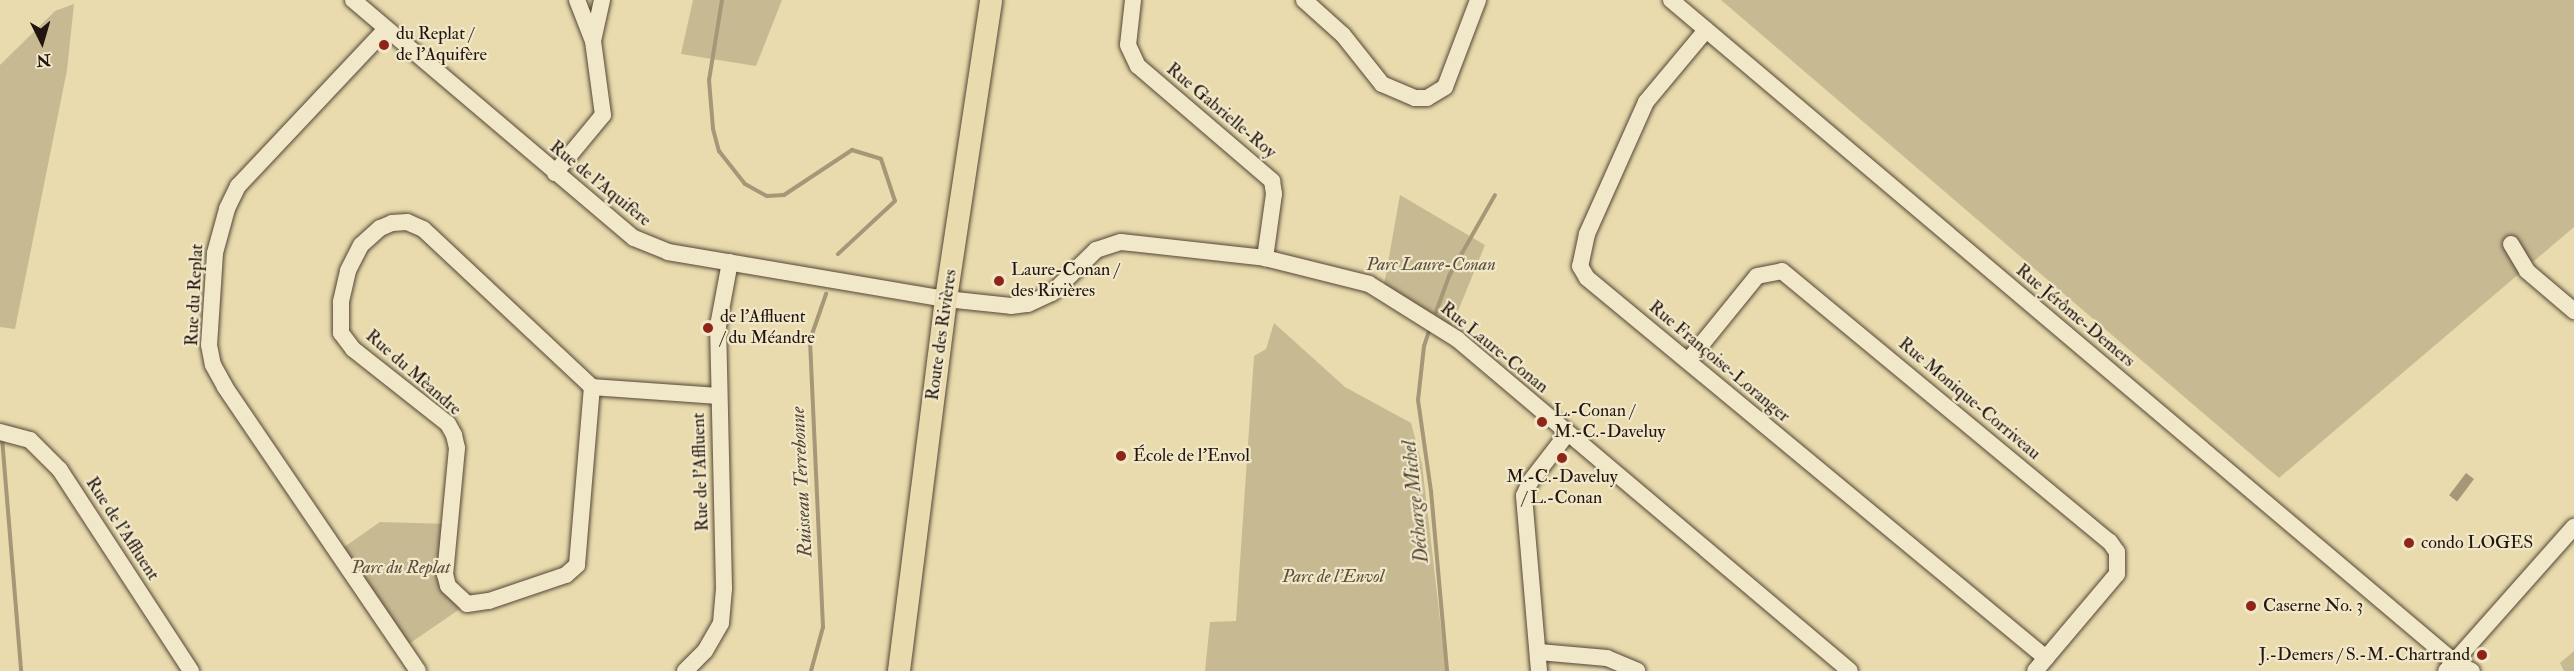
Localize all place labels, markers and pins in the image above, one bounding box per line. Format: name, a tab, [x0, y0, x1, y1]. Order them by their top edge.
place label: du Replat / de l'Aquifère	[396, 24, 487, 66]
marker: du Replat / de l'Aquifère	[377, 38, 391, 52]
place label: Laure-Conan / des Rivières	[1011, 260, 1119, 302]
marker: Laure-Conan / des Rivières	[992, 274, 1006, 288]
place label: de l'Affluent / du Méandre	[720, 307, 815, 350]
marker: de l'Affluent / du Méandre	[701, 321, 715, 335]
place label: L.-Conan / M.-C.-Daveluy	[1554, 401, 1665, 444]
marker: L.-Conan / M.-C.-Daveluy	[1535, 415, 1549, 429]
place label: École de l'Envol	[1133, 445, 1250, 467]
marker: École de l'Envol	[1114, 449, 1128, 463]
marker: M.-C.-Daveluy / L.-Conan	[1555, 451, 1569, 465]
place label: M.-C.-Daveluy / L.-Conan	[1506, 467, 1618, 510]
place label: condo LOGES	[2421, 532, 2533, 554]
marker: condo LOGES	[2402, 536, 2416, 550]
place label: Caserne No. 3	[2263, 595, 2363, 617]
marker: Caserne No. 3	[2244, 599, 2258, 613]
place label: J.-Demers / S.-M.-Chartrand	[2259, 644, 2470, 666]
marker: J.-Demers / S.-M.-Chartrand	[2475, 648, 2489, 662]

